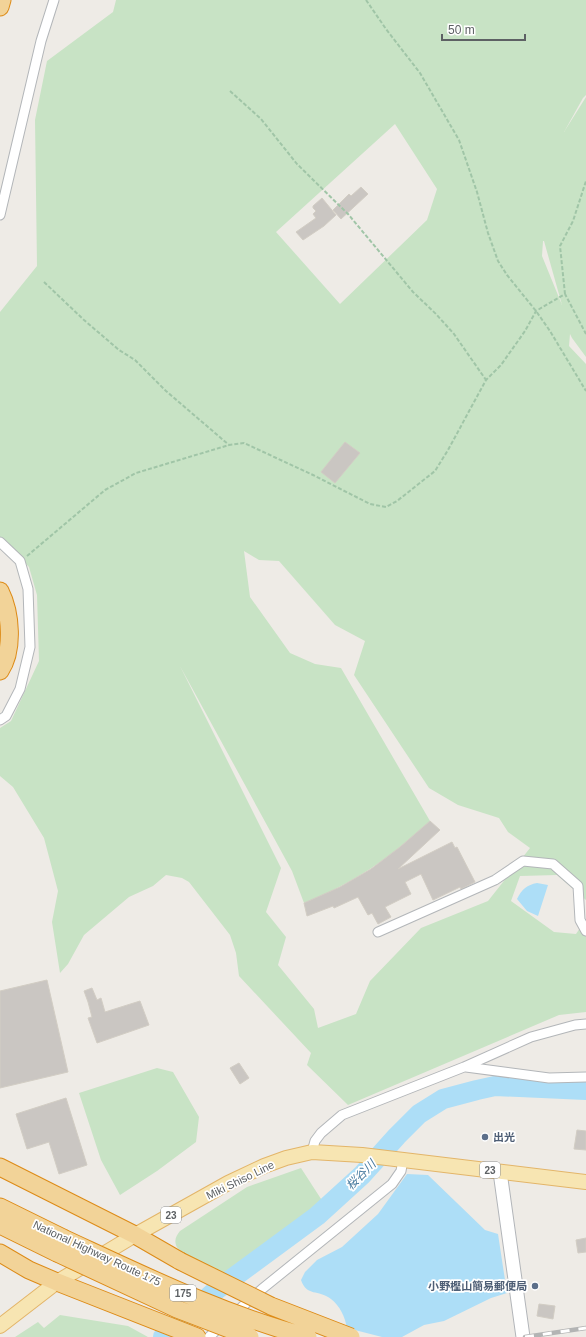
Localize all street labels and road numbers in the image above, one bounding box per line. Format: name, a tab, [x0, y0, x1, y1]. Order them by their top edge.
street label: Miki Shiso Line	[204, 1158, 276, 1202]
road number: 23	[480, 1162, 500, 1178]
road number: 23	[161, 1207, 181, 1223]
street label: National Highway Route 175	[31, 1218, 163, 1288]
road number: 175	[170, 1285, 196, 1301]

